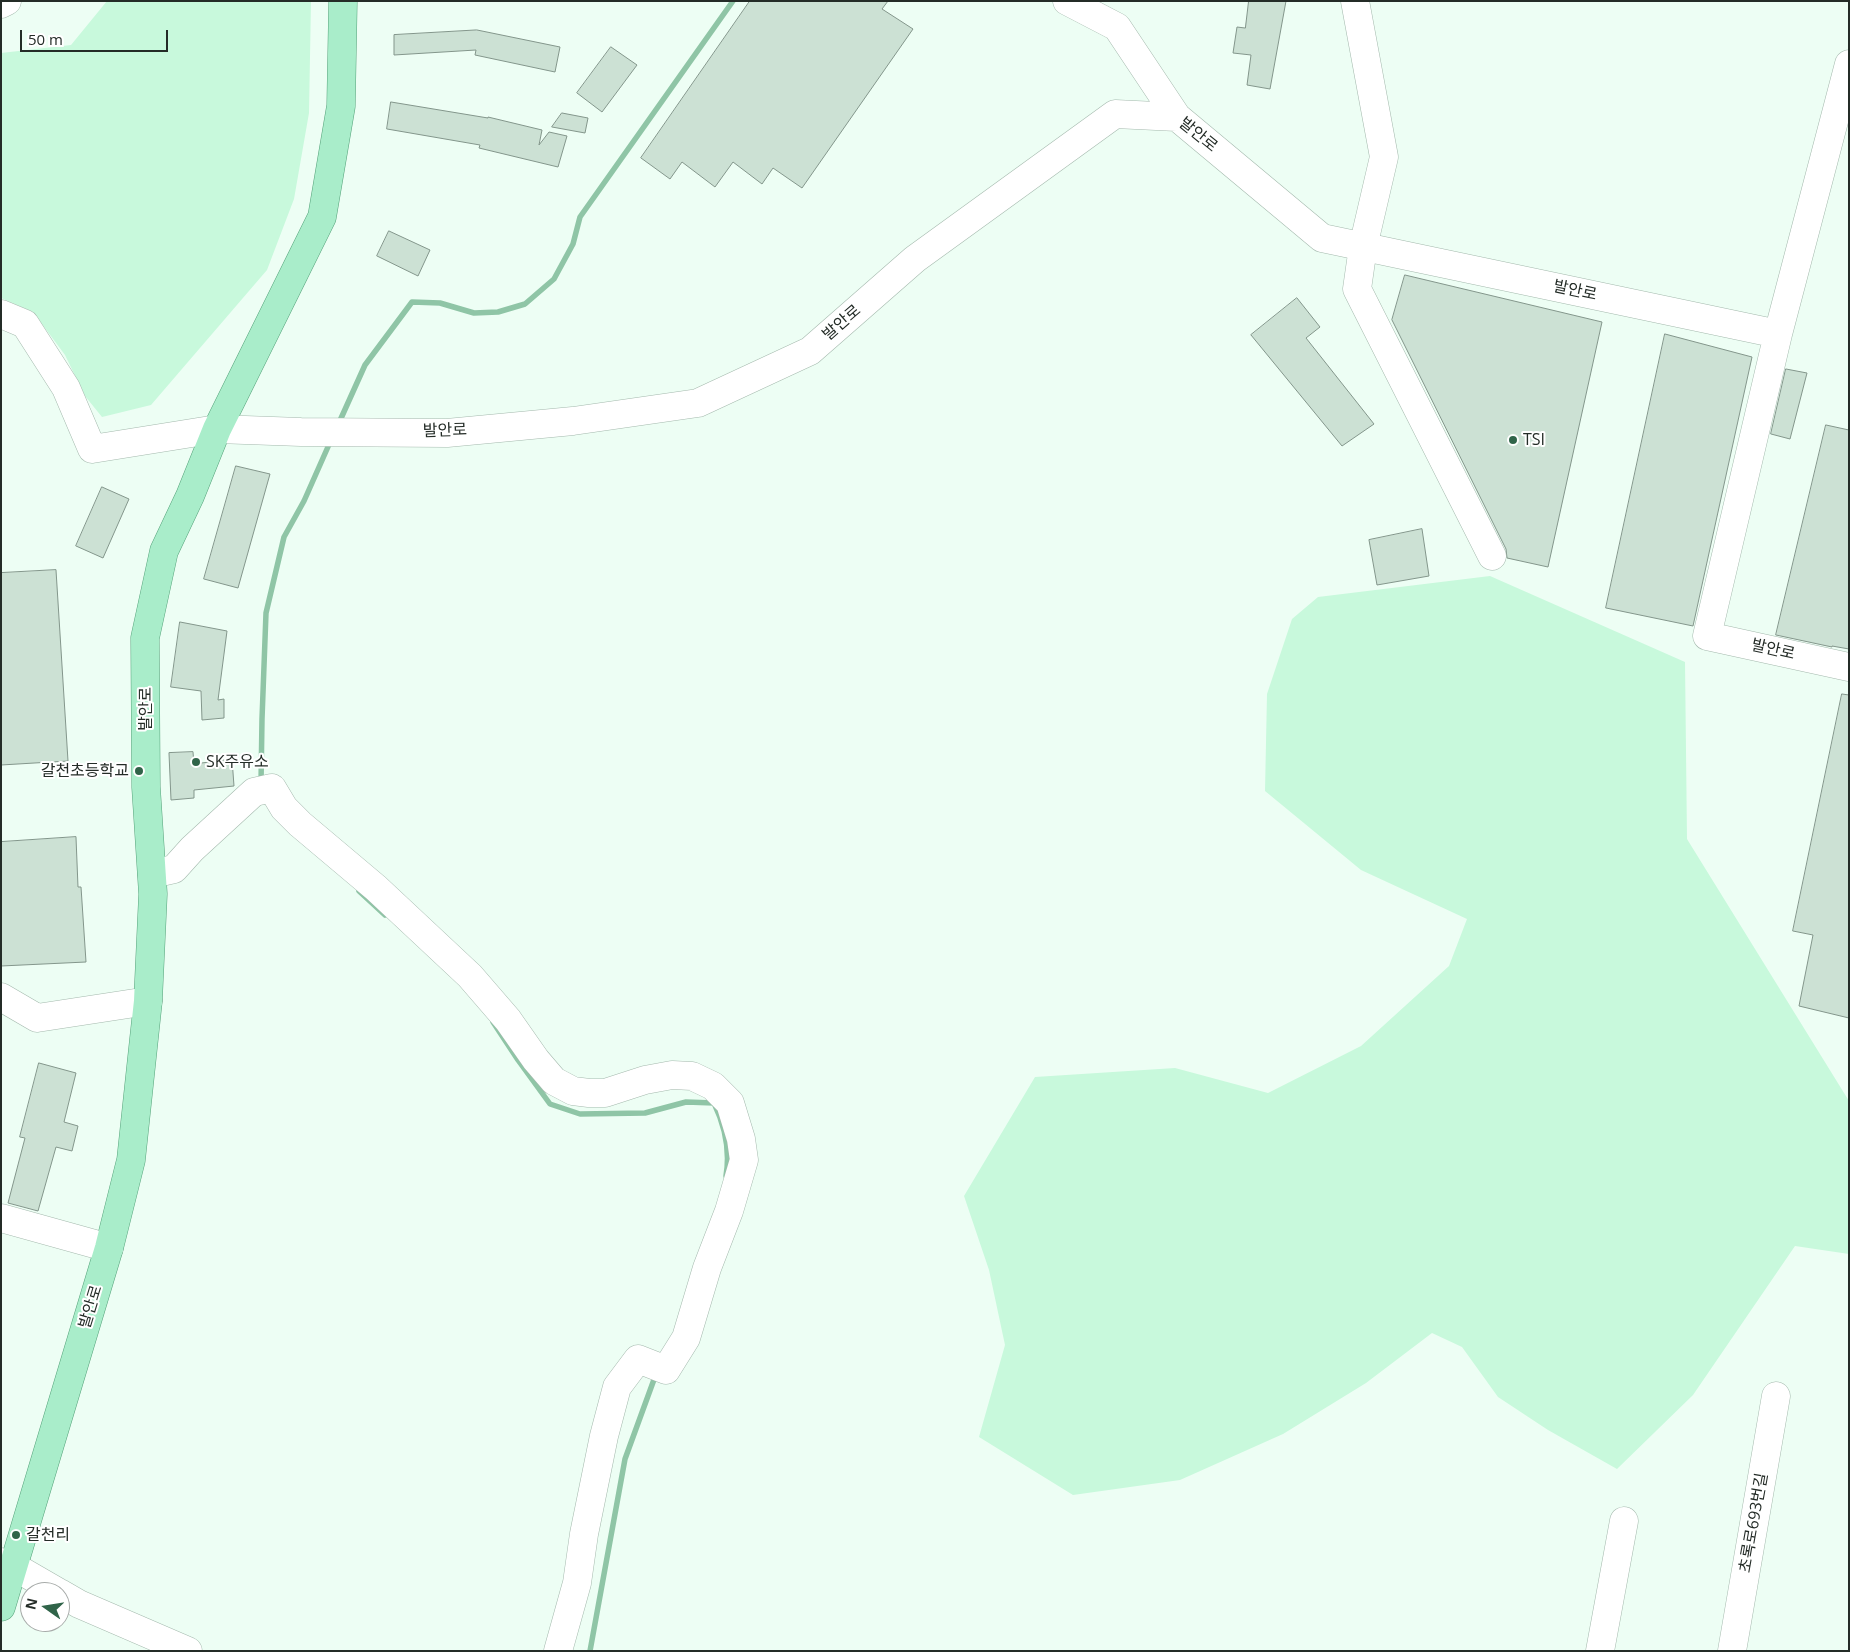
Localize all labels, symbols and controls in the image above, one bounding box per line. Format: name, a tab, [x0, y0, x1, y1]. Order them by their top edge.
scale bar	[22, 20, 170, 52]
text: 50 m	[28, 29, 63, 49]
street label: 발안로	[1175, 114, 1221, 156]
street label: 발안로	[1551, 277, 1599, 305]
street label: 발안로	[819, 301, 865, 345]
street label: 발안로	[423, 421, 467, 441]
place label: TSI	[1523, 430, 1545, 450]
marker: TSI	[1507, 434, 1519, 446]
street label: 발안로	[1749, 636, 1797, 664]
street label: 발안로	[136, 687, 156, 731]
place label: SK주유소	[206, 752, 269, 772]
marker: SK주유소	[190, 756, 202, 768]
place label: 갈천초등학교	[41, 761, 129, 781]
marker: 갈천초등학교	[133, 765, 145, 777]
street label: 발안로	[75, 1283, 107, 1331]
street label: 초록로693번길	[1736, 1472, 1772, 1574]
place label: 갈천리	[26, 1525, 70, 1545]
marker: 갈천리	[10, 1529, 22, 1541]
north arrow	[20, 1582, 70, 1632]
text: N	[20, 1596, 41, 1611]

